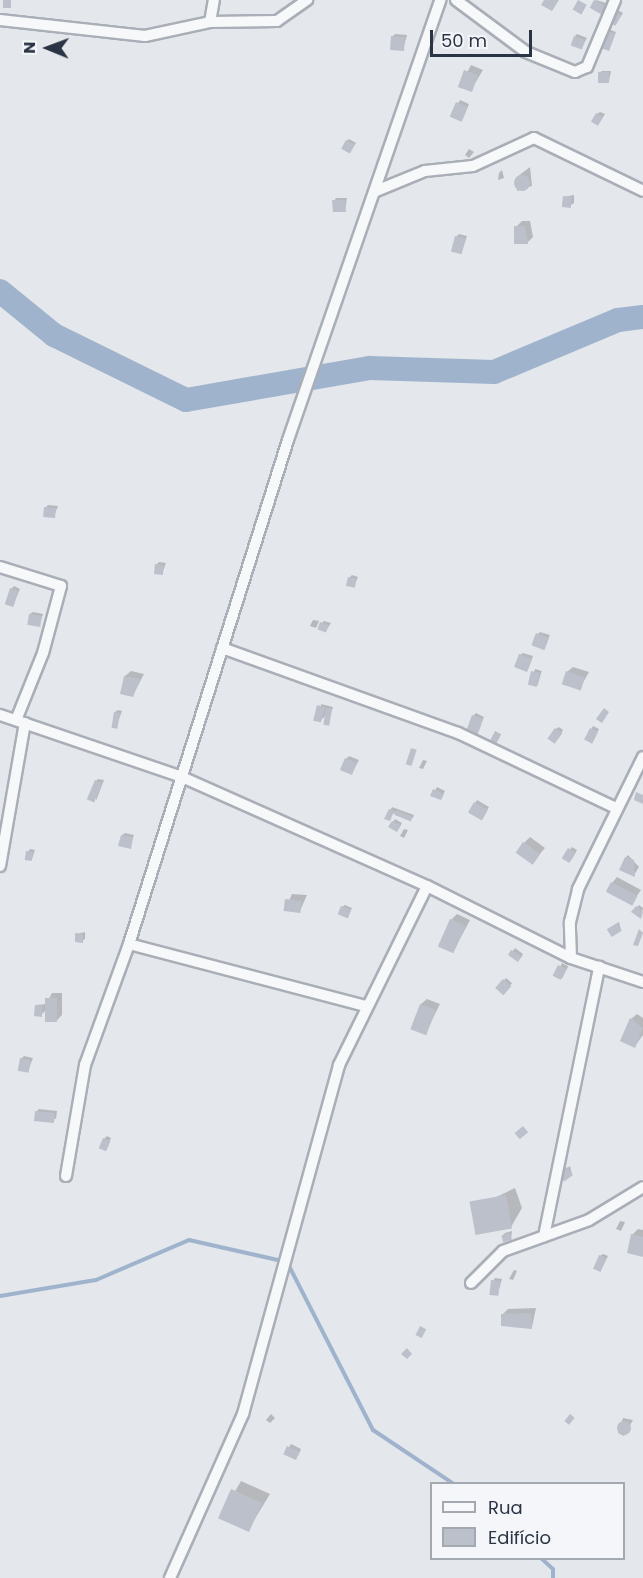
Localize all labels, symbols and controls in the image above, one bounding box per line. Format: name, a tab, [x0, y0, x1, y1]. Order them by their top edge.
north arrow	[18, 18, 78, 78]
scale bar	[433, 18, 535, 56]
text: 50 m	[441, 28, 487, 53]
text: N	[18, 41, 41, 54]
legend	[430, 1482, 625, 1560]
text: Rua	[488, 1495, 523, 1520]
text: Edifício	[488, 1525, 551, 1550]

